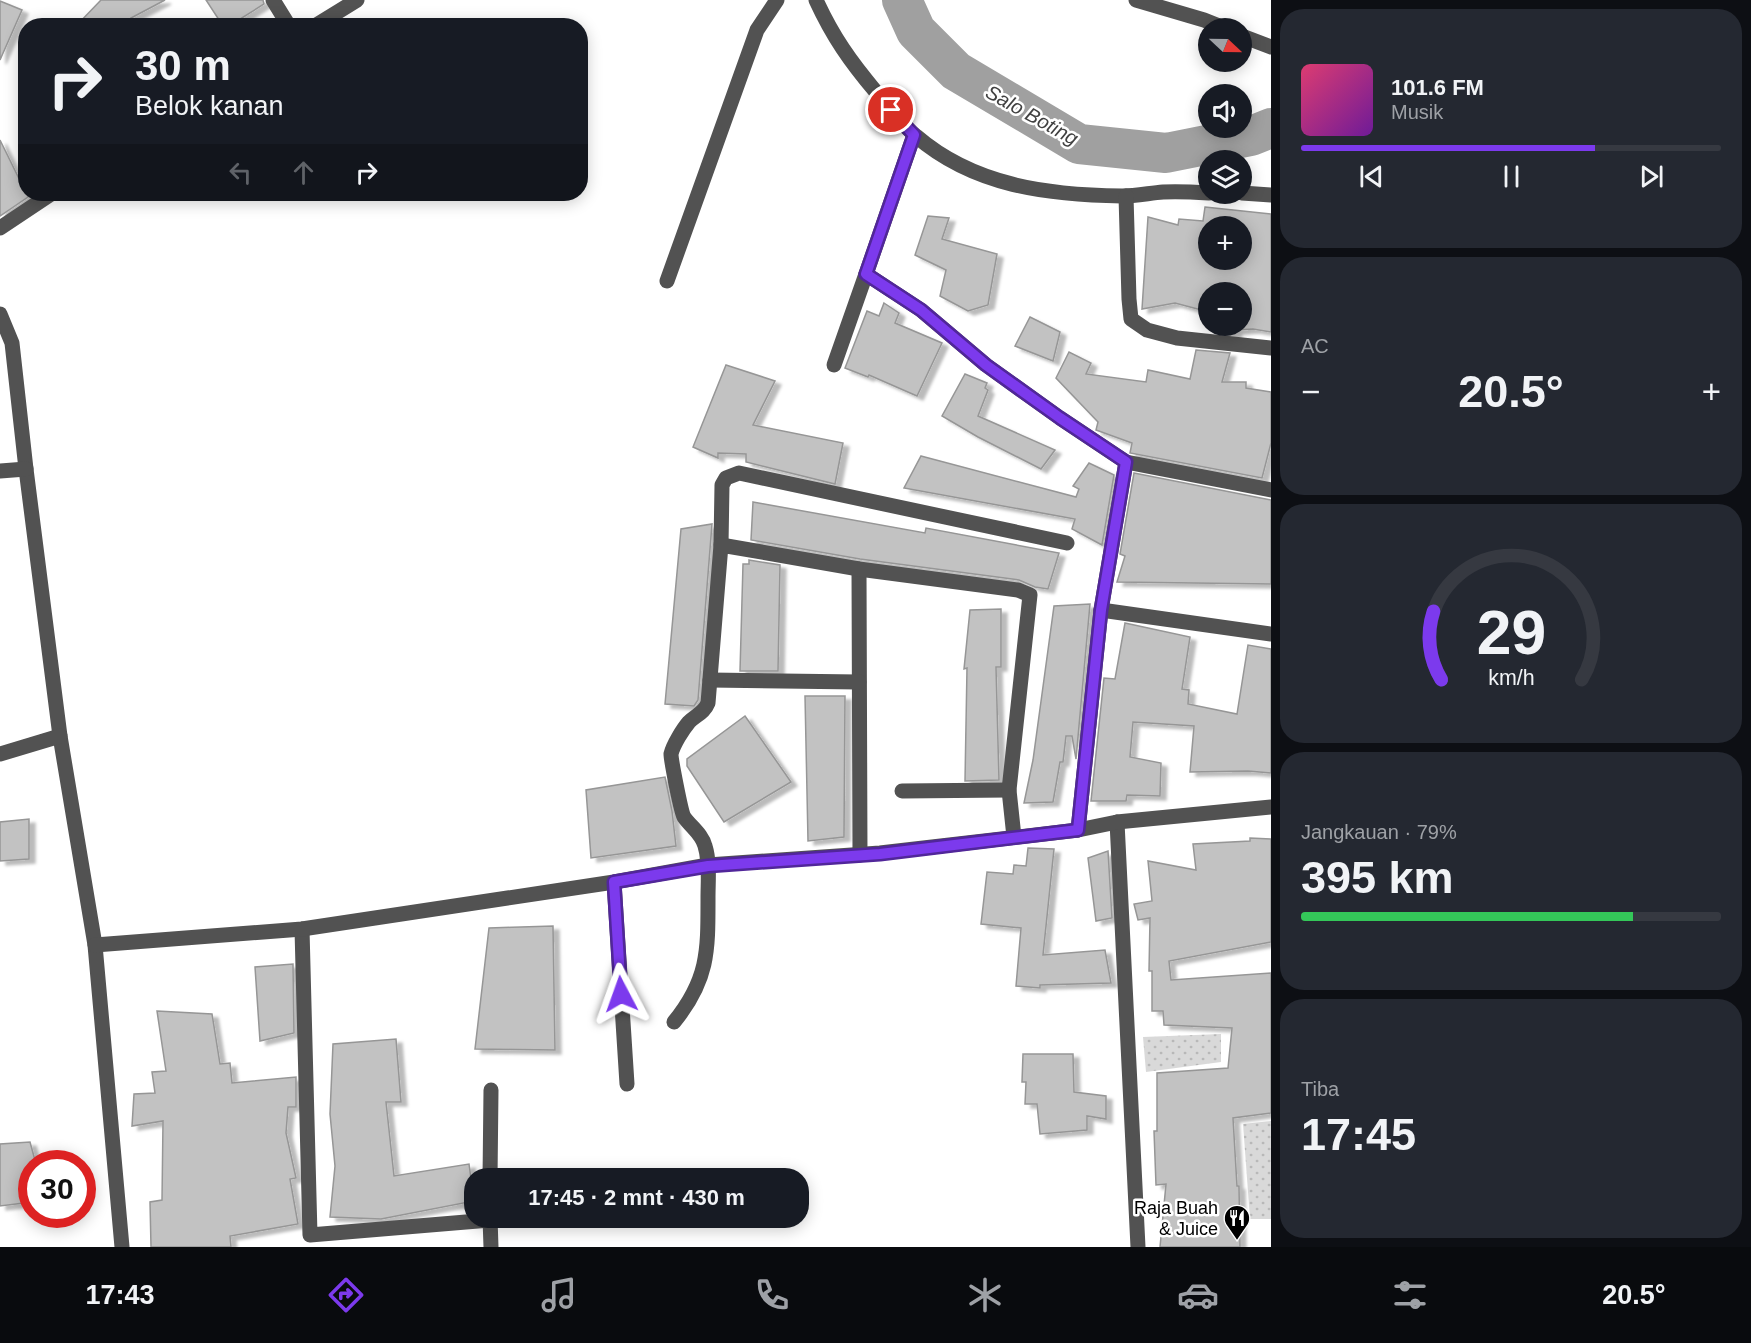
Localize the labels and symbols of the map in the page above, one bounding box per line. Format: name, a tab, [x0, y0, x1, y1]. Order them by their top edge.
north arrow	[1198, 18, 1252, 72]
water label: Salo Boting	[982, 81, 1082, 149]
pin	[865, 84, 916, 135]
position arrow	[589, 962, 653, 1026]
speed limit sign: 30	[18, 1150, 96, 1228]
place label: Raja Buah & Juice	[1134, 1198, 1218, 1239]
restaurant icon: Raja Buah & Juice	[1222, 1203, 1252, 1241]

